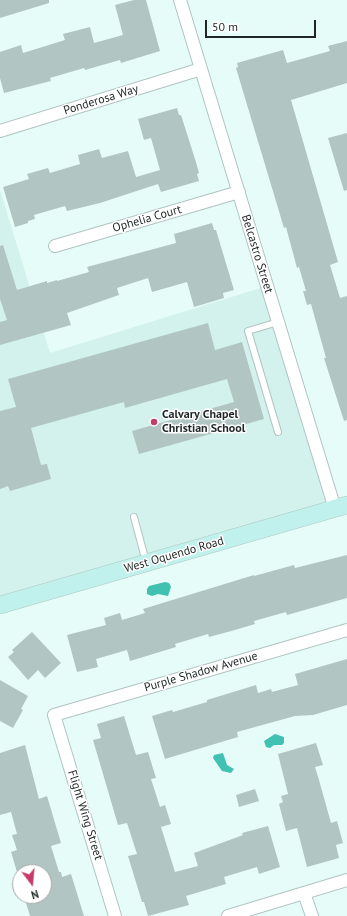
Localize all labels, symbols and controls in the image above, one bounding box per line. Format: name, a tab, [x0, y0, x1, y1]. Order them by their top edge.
scale bar	[207, 12, 318, 38]
text: 50 m	[212, 19, 238, 34]
street label: Ponderosa Way	[62, 82, 140, 118]
street label: Ophelia Court	[111, 202, 183, 236]
street label: Belcastro Street	[238, 213, 276, 295]
place label: Calvary Chapel Christian School	[162, 408, 245, 436]
marker: Calvary Chapel Christian School	[149, 417, 159, 427]
street label: West Oquendo Road	[122, 534, 226, 576]
street label: Purple Shadow Avenue	[143, 649, 259, 695]
street label: Flight Wing Street	[64, 768, 106, 862]
north arrow	[12, 864, 52, 904]
text: N	[30, 887, 40, 902]

